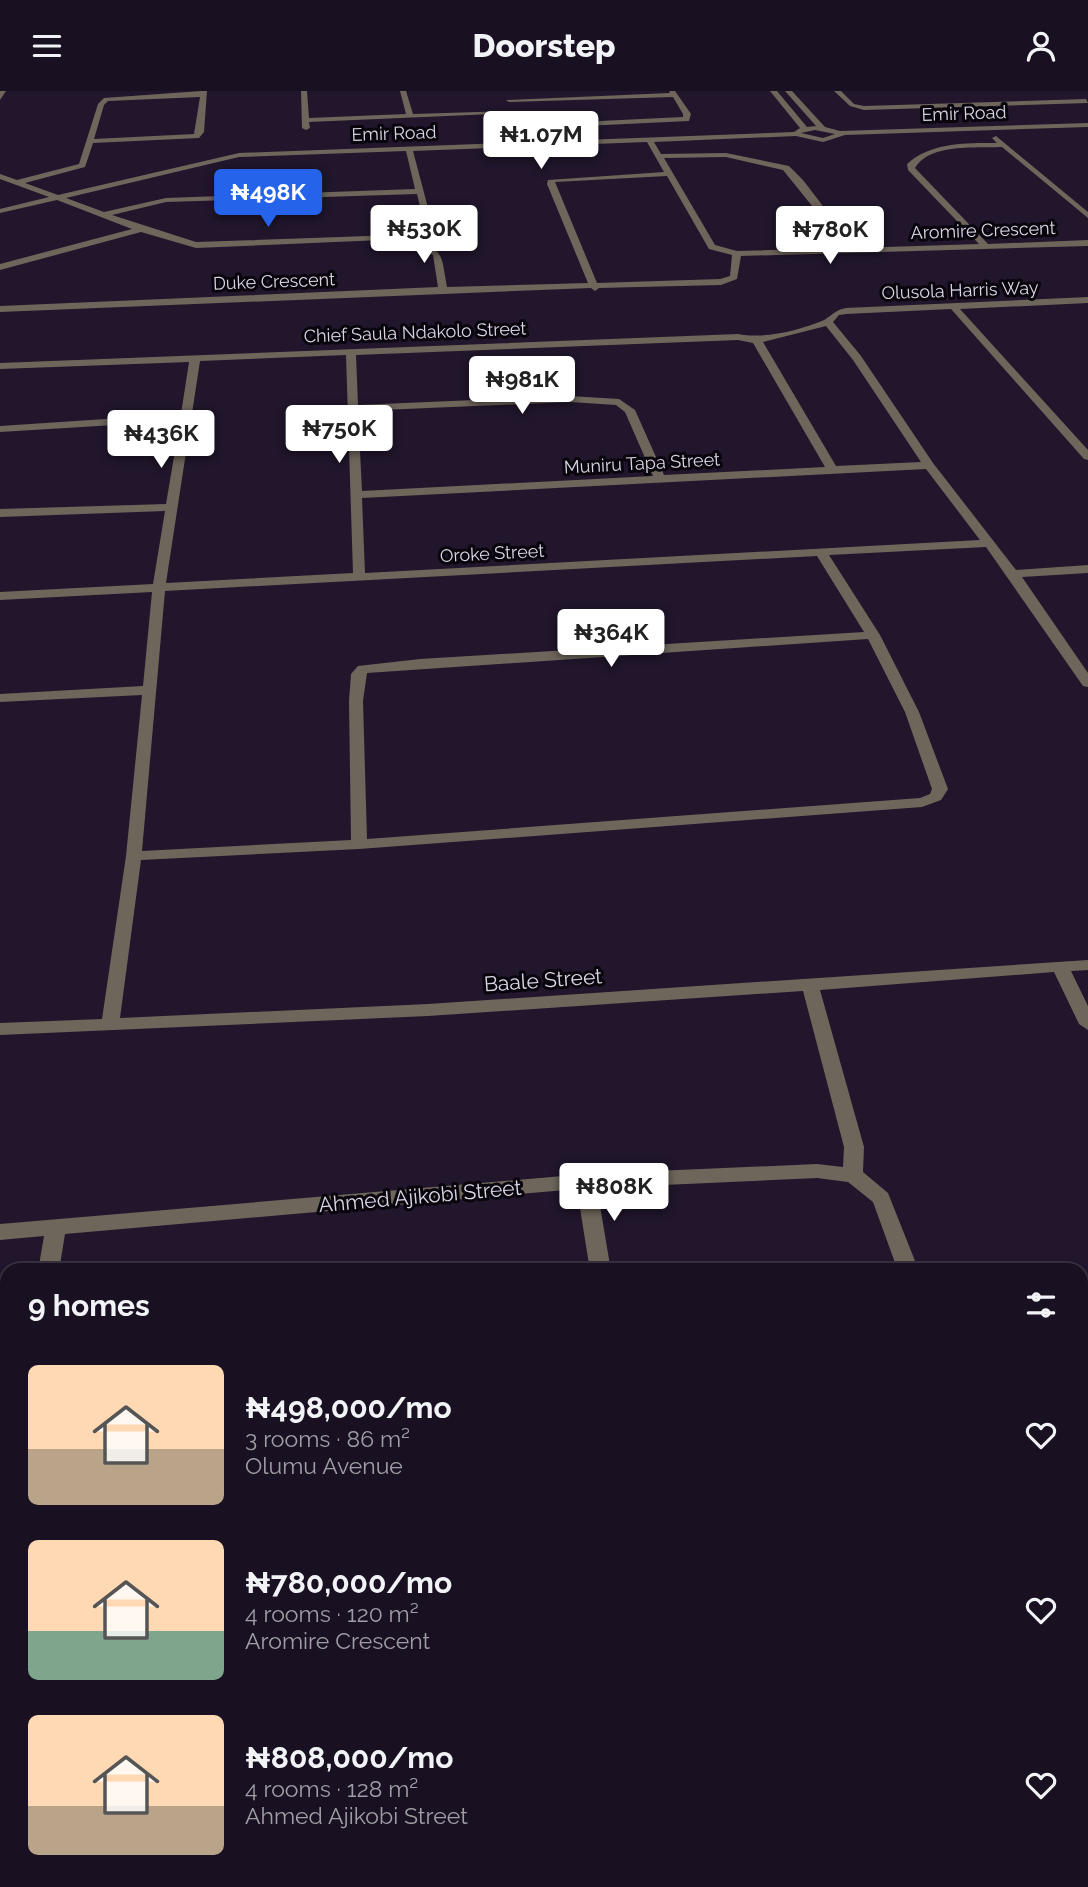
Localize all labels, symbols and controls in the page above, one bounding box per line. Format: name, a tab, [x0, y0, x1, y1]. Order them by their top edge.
icon: menu	[28, 27, 66, 65]
text: Doorstep	[473, 27, 616, 64]
icon: person	[1022, 27, 1060, 65]
street label: Emir Road	[921, 101, 1007, 125]
pin: ₦1.07M	[484, 111, 598, 171]
text: ₦1.07M	[499, 120, 583, 147]
street label: Emir Road	[351, 121, 437, 145]
pin: ₦498K	[219, 169, 317, 229]
text: ₦498K	[230, 178, 306, 205]
pin: ₦530K	[375, 205, 473, 265]
pin: ₦780K	[781, 207, 879, 266]
text: ₦530K	[387, 214, 461, 241]
text: ₦780K	[792, 215, 868, 242]
street label: Aromire Crescent	[910, 217, 1056, 243]
street label: Duke Crescent	[213, 268, 335, 294]
street label: Olusola Harris Way	[881, 277, 1039, 303]
street label: Chief Saula Ndakolo Street	[303, 318, 527, 346]
pin: ₦981K	[473, 357, 571, 416]
text: ₦981K	[485, 365, 559, 392]
pin: ₦750K	[290, 405, 388, 465]
pin: ₦436K	[112, 411, 210, 470]
text: ₦750K	[302, 414, 376, 441]
text: ₦436K	[123, 419, 199, 446]
street label: Muniru Tapa Street	[563, 448, 721, 478]
street label: Oroke Street	[439, 540, 545, 566]
pin: ₦364K	[562, 609, 660, 669]
text: ₦364K	[573, 618, 649, 645]
street label: Baale Street	[483, 963, 603, 997]
pin: ₦808K	[565, 1163, 663, 1223]
text: ₦808K	[575, 1172, 653, 1199]
street label: Ahmed Ajikobi Street	[318, 1175, 522, 1217]
icon: filters	[1022, 1286, 1060, 1324]
text: 9 homes	[28, 1288, 150, 1323]
text: ₦498,000/mo	[245, 1390, 452, 1425]
icon: home	[84, 1393, 168, 1477]
icon: heart	[1022, 1416, 1060, 1454]
text: 3 rooms · 86 m²	[245, 1425, 410, 1452]
text: Olumu Avenue	[245, 1452, 403, 1479]
text: ₦780,000/mo	[245, 1565, 452, 1600]
icon: home	[84, 1568, 168, 1652]
icon: heart	[1022, 1591, 1060, 1629]
text: 4 rooms · 120 m²	[245, 1600, 419, 1627]
text: Aromire Crescent	[245, 1627, 430, 1654]
text: ₦808,000/mo	[245, 1740, 453, 1775]
icon: home	[84, 1743, 168, 1827]
icon: heart	[1022, 1766, 1060, 1804]
text: 4 rooms · 128 m²	[245, 1775, 418, 1802]
text: Ahmed Ajikobi Street	[245, 1802, 468, 1829]

